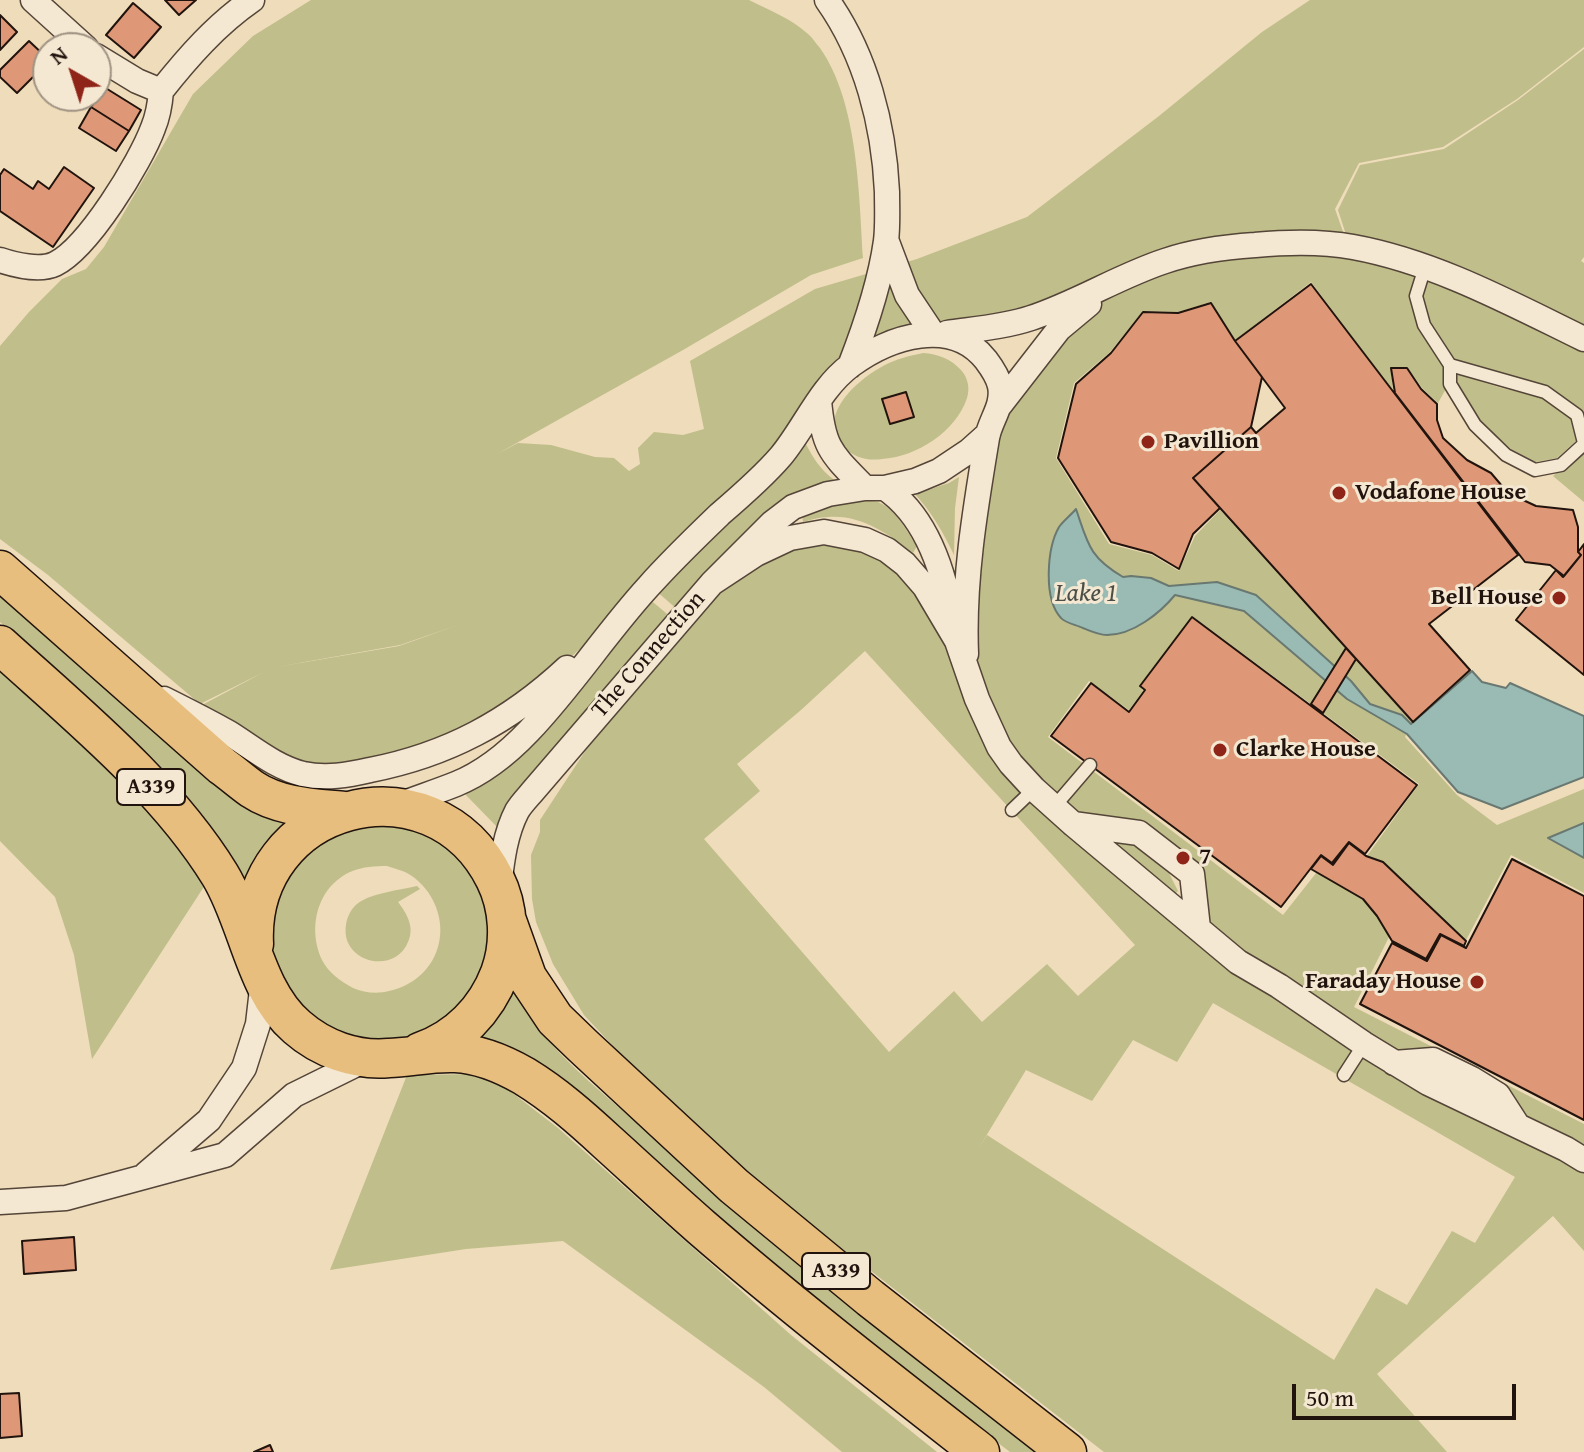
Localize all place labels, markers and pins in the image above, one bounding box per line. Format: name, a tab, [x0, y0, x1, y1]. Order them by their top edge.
place label: Pavillion	[1164, 428, 1259, 456]
marker: Pavillion	[1139, 433, 1157, 451]
place label: Vodafone House	[1355, 479, 1526, 507]
marker: Vodafone House	[1330, 484, 1348, 502]
place label: Bell House	[1431, 584, 1543, 612]
marker: Bell House	[1550, 589, 1568, 607]
place label: Clarke House	[1236, 736, 1376, 764]
marker: Clarke House	[1211, 741, 1229, 759]
place label: 7	[1199, 844, 1211, 872]
marker: 7	[1174, 849, 1192, 867]
place label: Faraday House	[1305, 968, 1461, 996]
marker: Faraday House	[1468, 973, 1486, 991]

